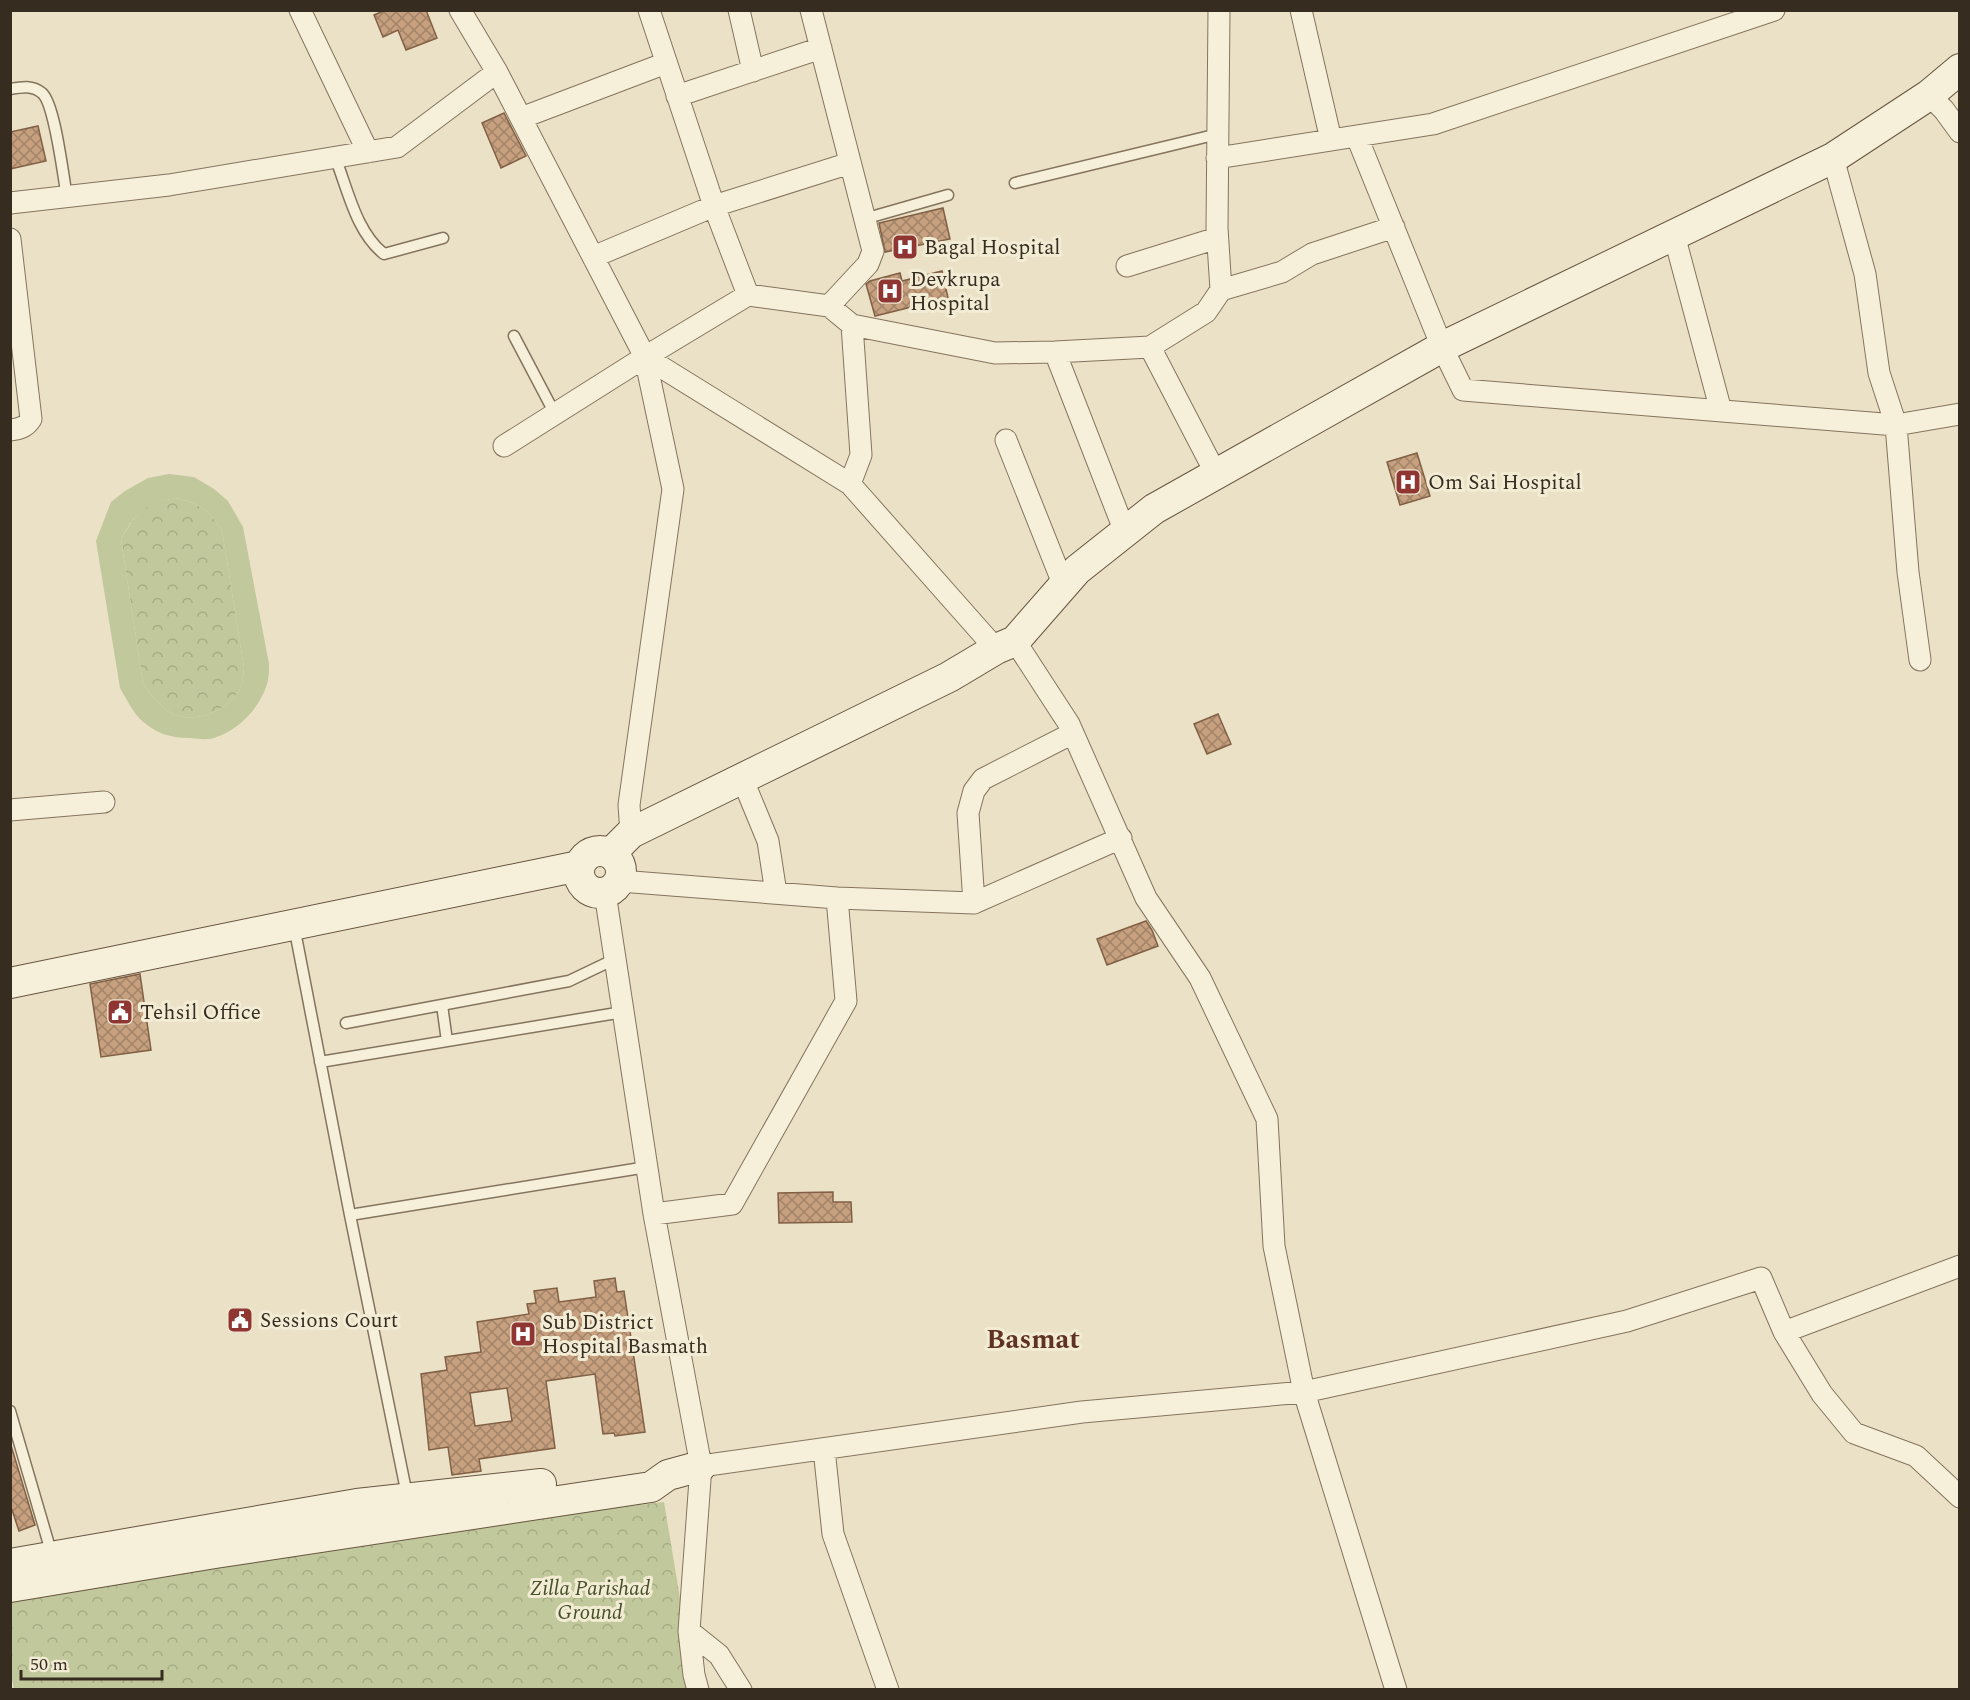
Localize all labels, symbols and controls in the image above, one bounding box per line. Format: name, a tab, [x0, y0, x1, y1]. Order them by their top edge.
hospital icon: Bagal Hospital	[890, 232, 920, 262]
place label: Bagal Hospital	[924, 232, 1061, 264]
place label: Devkrupa Hospital	[910, 264, 1001, 320]
hospital icon: Devkrupa Hospital	[875, 276, 905, 306]
hospital icon: Om Sai Hospital	[1393, 467, 1423, 497]
place label: Om Sai Hospital	[1428, 467, 1582, 499]
public building icon: Tehsil Office	[105, 997, 135, 1027]
place label: Tehsil Office	[140, 997, 261, 1029]
public building icon: Sessions Court	[225, 1305, 255, 1335]
place label: Sessions Court	[260, 1305, 398, 1337]
place label: Sub District Hospital Basmath	[542, 1307, 708, 1363]
hospital icon: Sub District Hospital Basmath	[508, 1319, 538, 1349]
district label: Basmat	[986, 1319, 1080, 1361]
park label: Zilla Parishad Ground	[530, 1573, 650, 1629]
scale bar	[21, 1643, 162, 1681]
text: 50 m	[30, 1651, 68, 1678]

